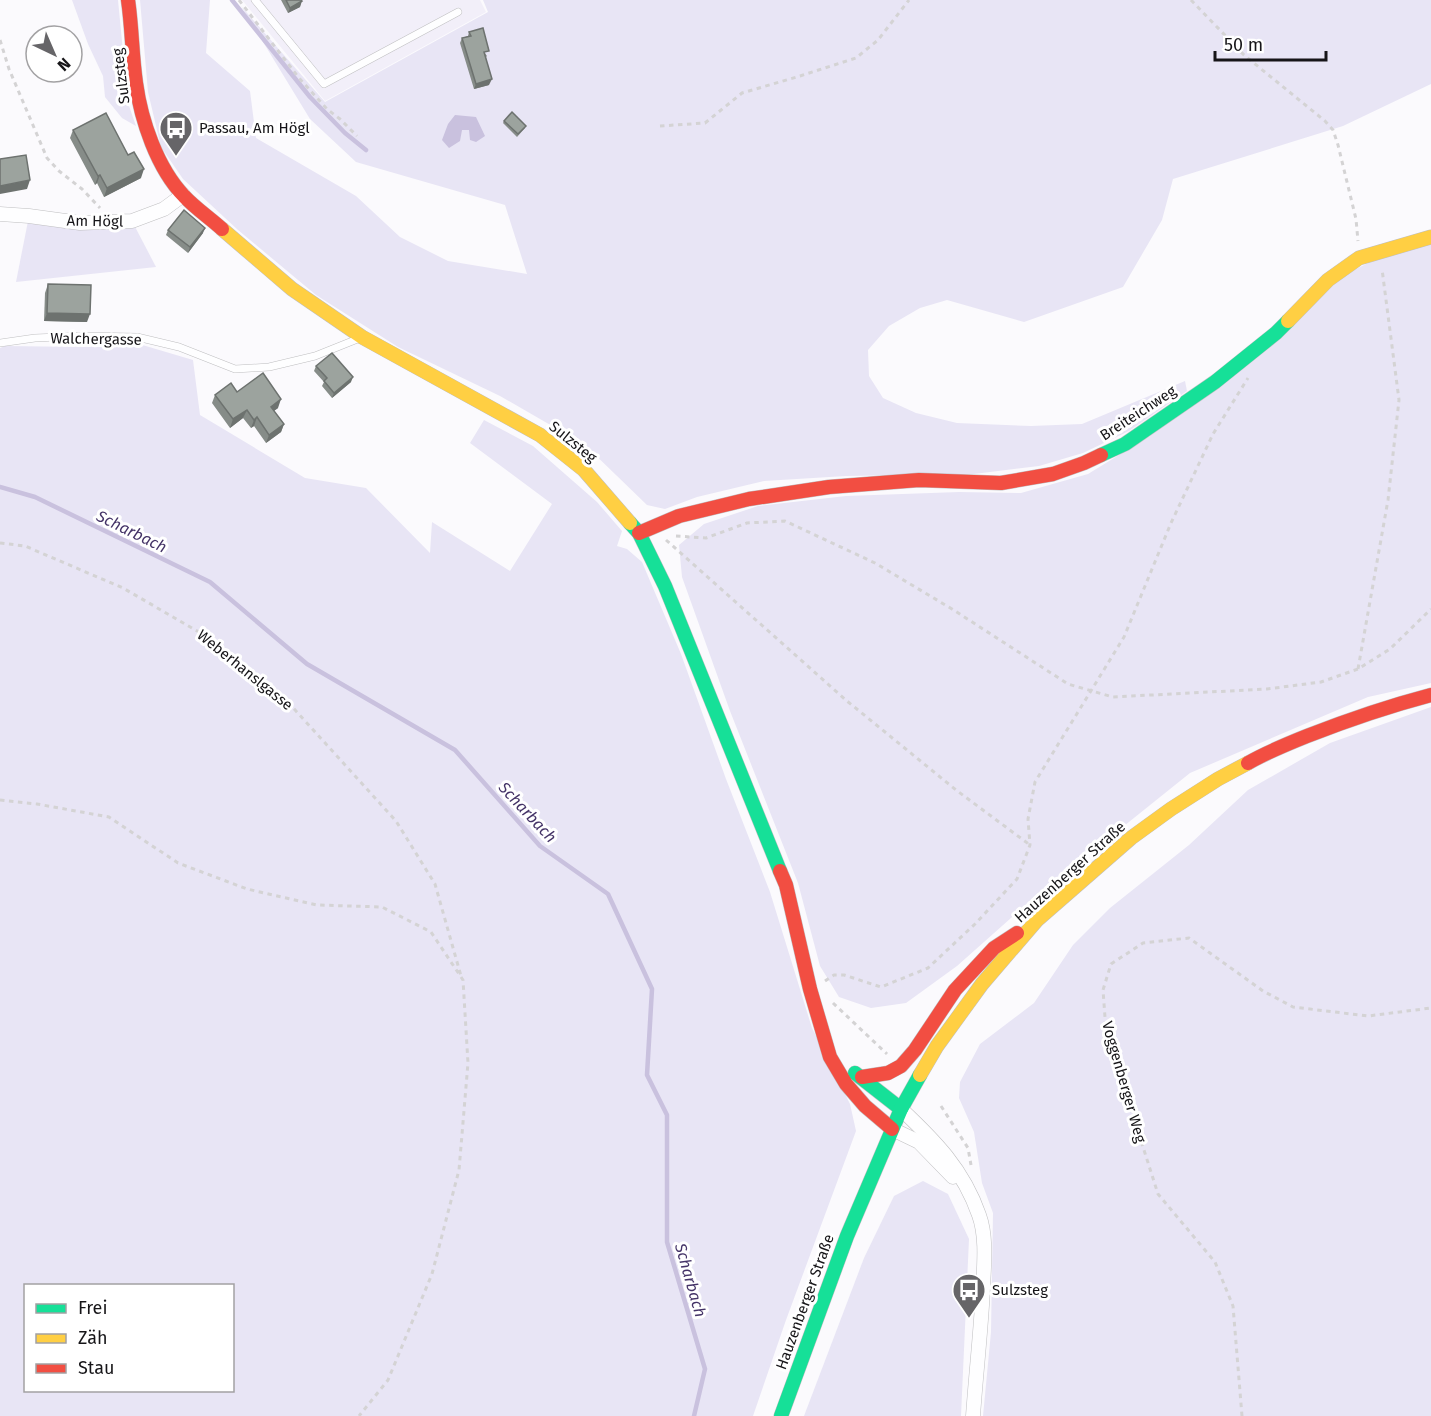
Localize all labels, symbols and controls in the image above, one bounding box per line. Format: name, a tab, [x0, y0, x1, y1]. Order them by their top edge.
north arrow	[24, 24, 84, 84]
scale bar	[1215, 24, 1326, 62]
text: 50 m	[1224, 34, 1263, 56]
street label: Sulzsteg	[109, 47, 133, 105]
text: N	[54, 54, 74, 75]
bus stop icon: Passau, Am Högl	[158, 110, 194, 157]
place label: Passau, Am Högl	[199, 119, 310, 137]
street label: Am Högl	[67, 212, 124, 231]
street label: Walchergasse	[50, 329, 142, 349]
street label: Breiteichweg	[1097, 382, 1180, 444]
street label: Sulzsteg	[546, 417, 601, 467]
water label: Scharbach	[93, 506, 170, 557]
street label: Weberhanslgasse	[193, 626, 297, 714]
water label: Scharbach	[494, 777, 560, 847]
street label: Hauzenberger Straße	[1011, 818, 1129, 926]
street label: Voggenberger Weg	[1098, 1019, 1150, 1145]
street label: Hauzenberger Straße	[772, 1232, 838, 1372]
water label: Scharbach	[671, 1240, 710, 1319]
bus stop icon: Sulzsteg	[951, 1272, 987, 1319]
place label: Sulzsteg	[992, 1281, 1048, 1299]
legend	[24, 1284, 234, 1392]
text: Frei	[78, 1297, 108, 1319]
text: Zäh	[78, 1327, 107, 1349]
text: Stau	[78, 1357, 114, 1379]

